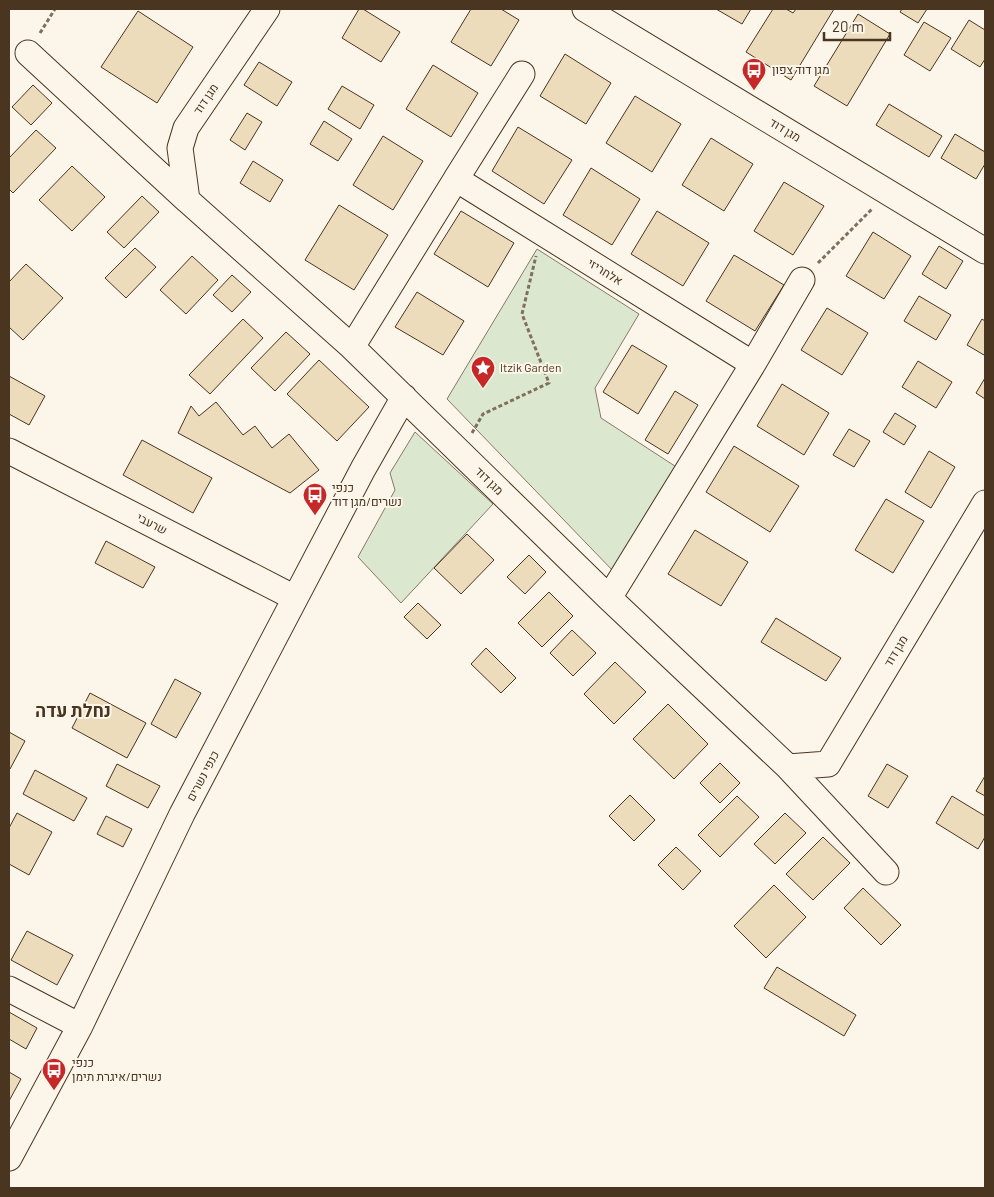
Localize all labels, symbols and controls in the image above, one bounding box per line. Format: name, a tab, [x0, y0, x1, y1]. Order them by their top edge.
scale bar	[824, 10, 890, 42]
text: 20 m	[832, 17, 864, 35]
bus stop icon: מגן דוד צפון	[741, 57, 767, 91]
place label: מגן דוד צפון	[772, 62, 830, 76]
street label: מגן דוד	[190, 80, 221, 117]
street label: מגן דוד	[767, 114, 804, 144]
street label: אלחריזי	[585, 255, 626, 287]
place icon: Itzik Garden	[470, 355, 496, 389]
place label: Itzik Garden	[500, 360, 561, 374]
street label: מגן דוד	[473, 463, 507, 497]
place label: כנפי נשרים/מגן דוד	[332, 480, 402, 508]
bus stop icon: כנפי נשרים/מגן דוד	[302, 482, 328, 516]
street label: שרעבי	[135, 510, 170, 537]
street label: מגן דוד	[880, 632, 910, 669]
district label: נחלת עדה	[35, 699, 111, 721]
street label: כנפי נשרים	[183, 748, 221, 803]
place label: כנפי נשרים/איגרת תימן	[72, 1055, 162, 1083]
bus stop icon: כנפי נשרים/איגרת תימן	[41, 1057, 67, 1091]

